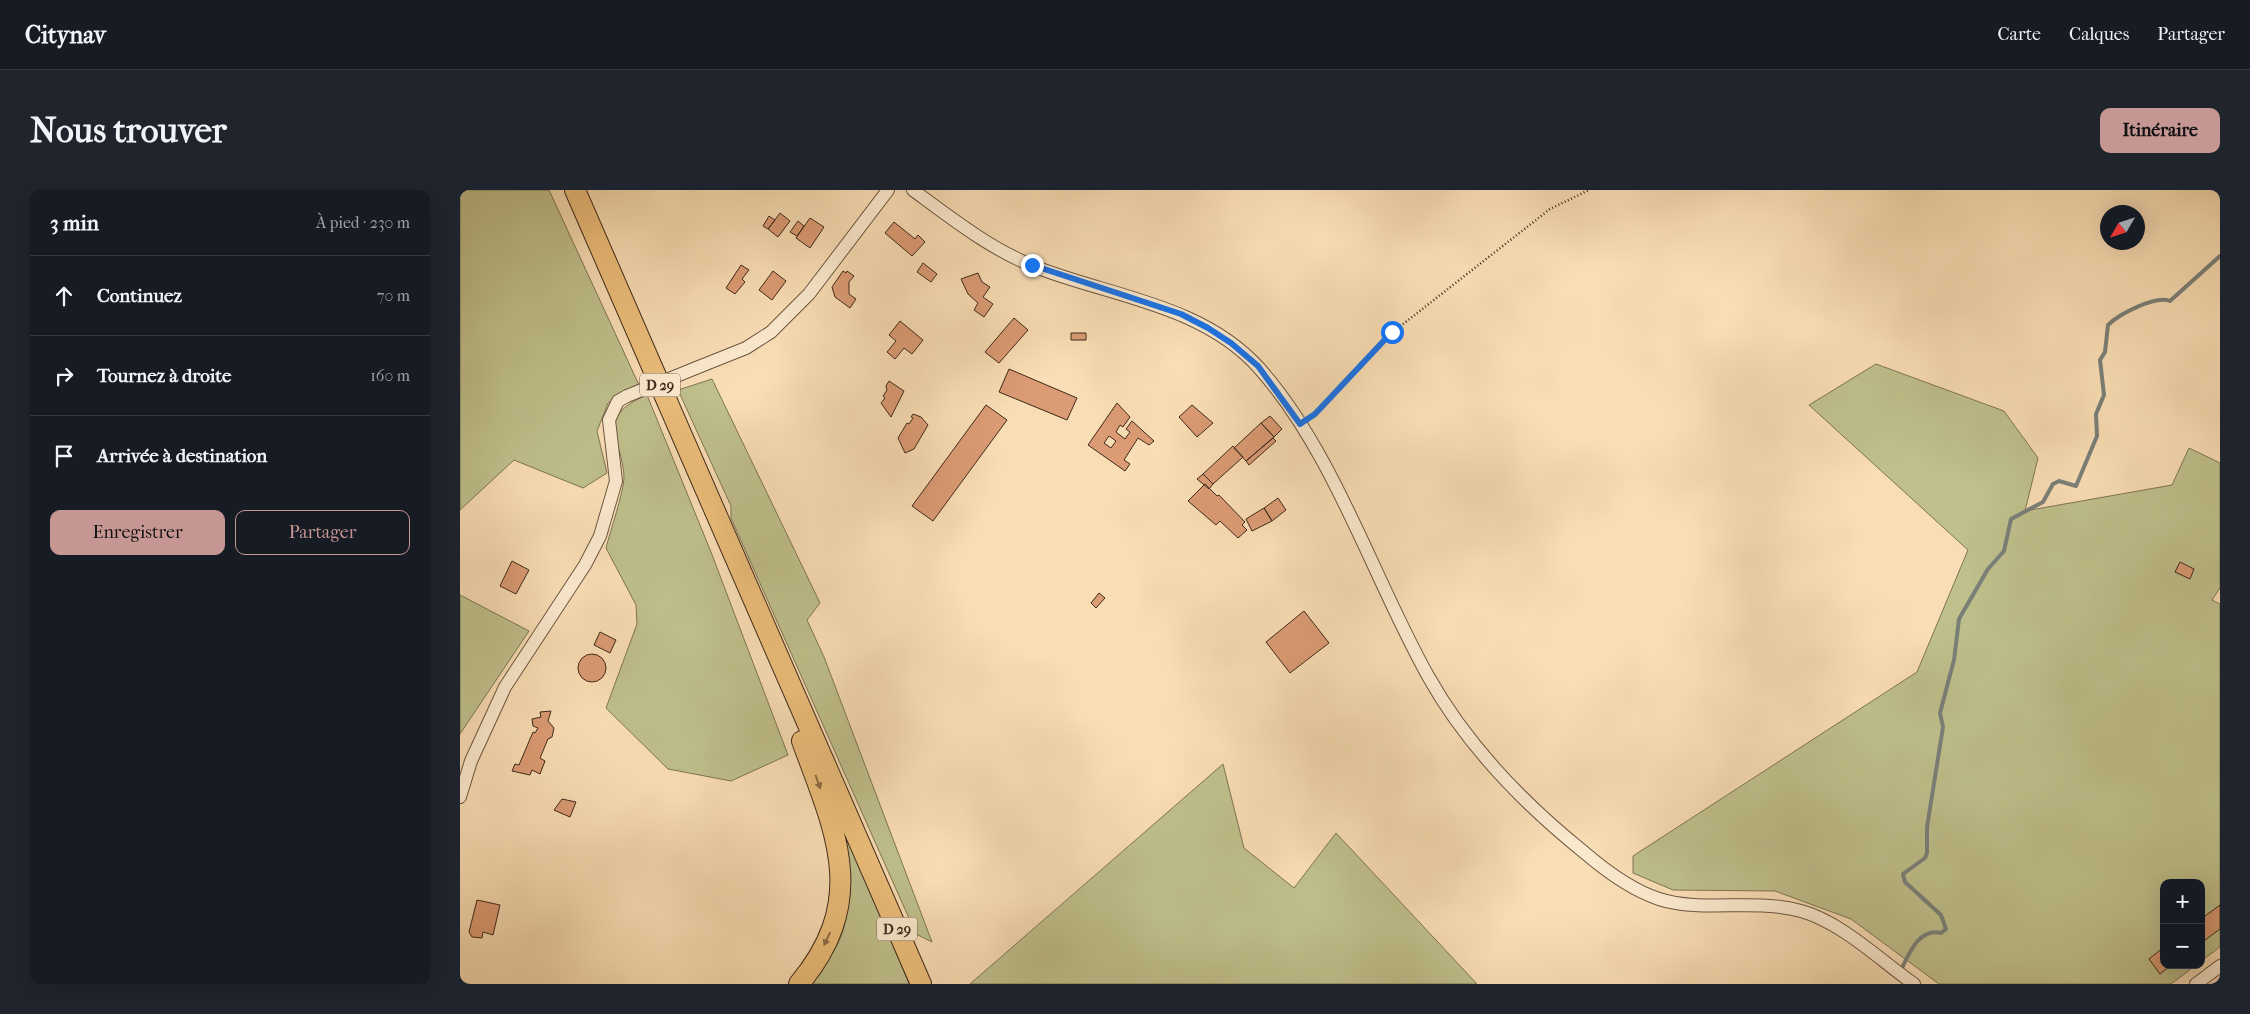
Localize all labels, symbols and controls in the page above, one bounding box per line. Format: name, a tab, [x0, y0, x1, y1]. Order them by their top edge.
text: Citynav	[25, 21, 106, 49]
text: Carte	[1998, 24, 2041, 45]
text: Calques	[2069, 24, 2129, 45]
text: Partager	[2157, 24, 2225, 45]
button: Itinéraire	[2100, 108, 2220, 153]
text: Nous trouver	[30, 110, 227, 151]
north arrow	[2100, 205, 2145, 250]
text: 3 min	[50, 211, 99, 235]
text: À pied · 230 m	[316, 213, 410, 232]
route end	[1021, 254, 1044, 277]
icon: ahead	[50, 282, 78, 310]
text: Continuez	[97, 285, 182, 307]
text: 70 m	[377, 286, 410, 305]
route start	[1381, 321, 1404, 344]
icon: right	[50, 362, 78, 390]
text: Tournez à droite	[97, 365, 231, 387]
text: 160 m	[370, 366, 410, 385]
road number: D 29	[640, 374, 680, 396]
icon: arrive	[50, 442, 78, 470]
text: Arrivée à destination	[97, 445, 267, 467]
button: Enregistrer	[50, 510, 225, 555]
button: Partager	[235, 510, 410, 555]
one-way arrow	[814, 775, 822, 790]
map controls	[2160, 879, 2205, 969]
button: +	[2160, 879, 2205, 924]
road number: D 29	[877, 918, 917, 941]
button: −	[2160, 924, 2205, 969]
one-way arrow	[823, 932, 831, 946]

